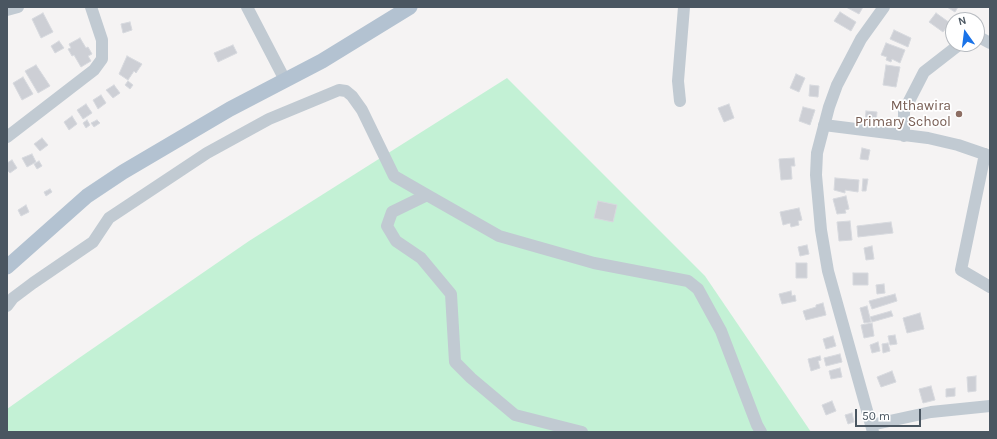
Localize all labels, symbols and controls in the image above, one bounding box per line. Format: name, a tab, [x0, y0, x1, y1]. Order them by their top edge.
north arrow	[945, 12, 985, 52]
text: N	[957, 14, 968, 28]
place label: Mthawira Primary School	[855, 98, 951, 130]
marker: Mthawira Primary School	[954, 109, 964, 119]
scale bar	[857, 401, 923, 427]
text: 50 m	[862, 409, 890, 423]

